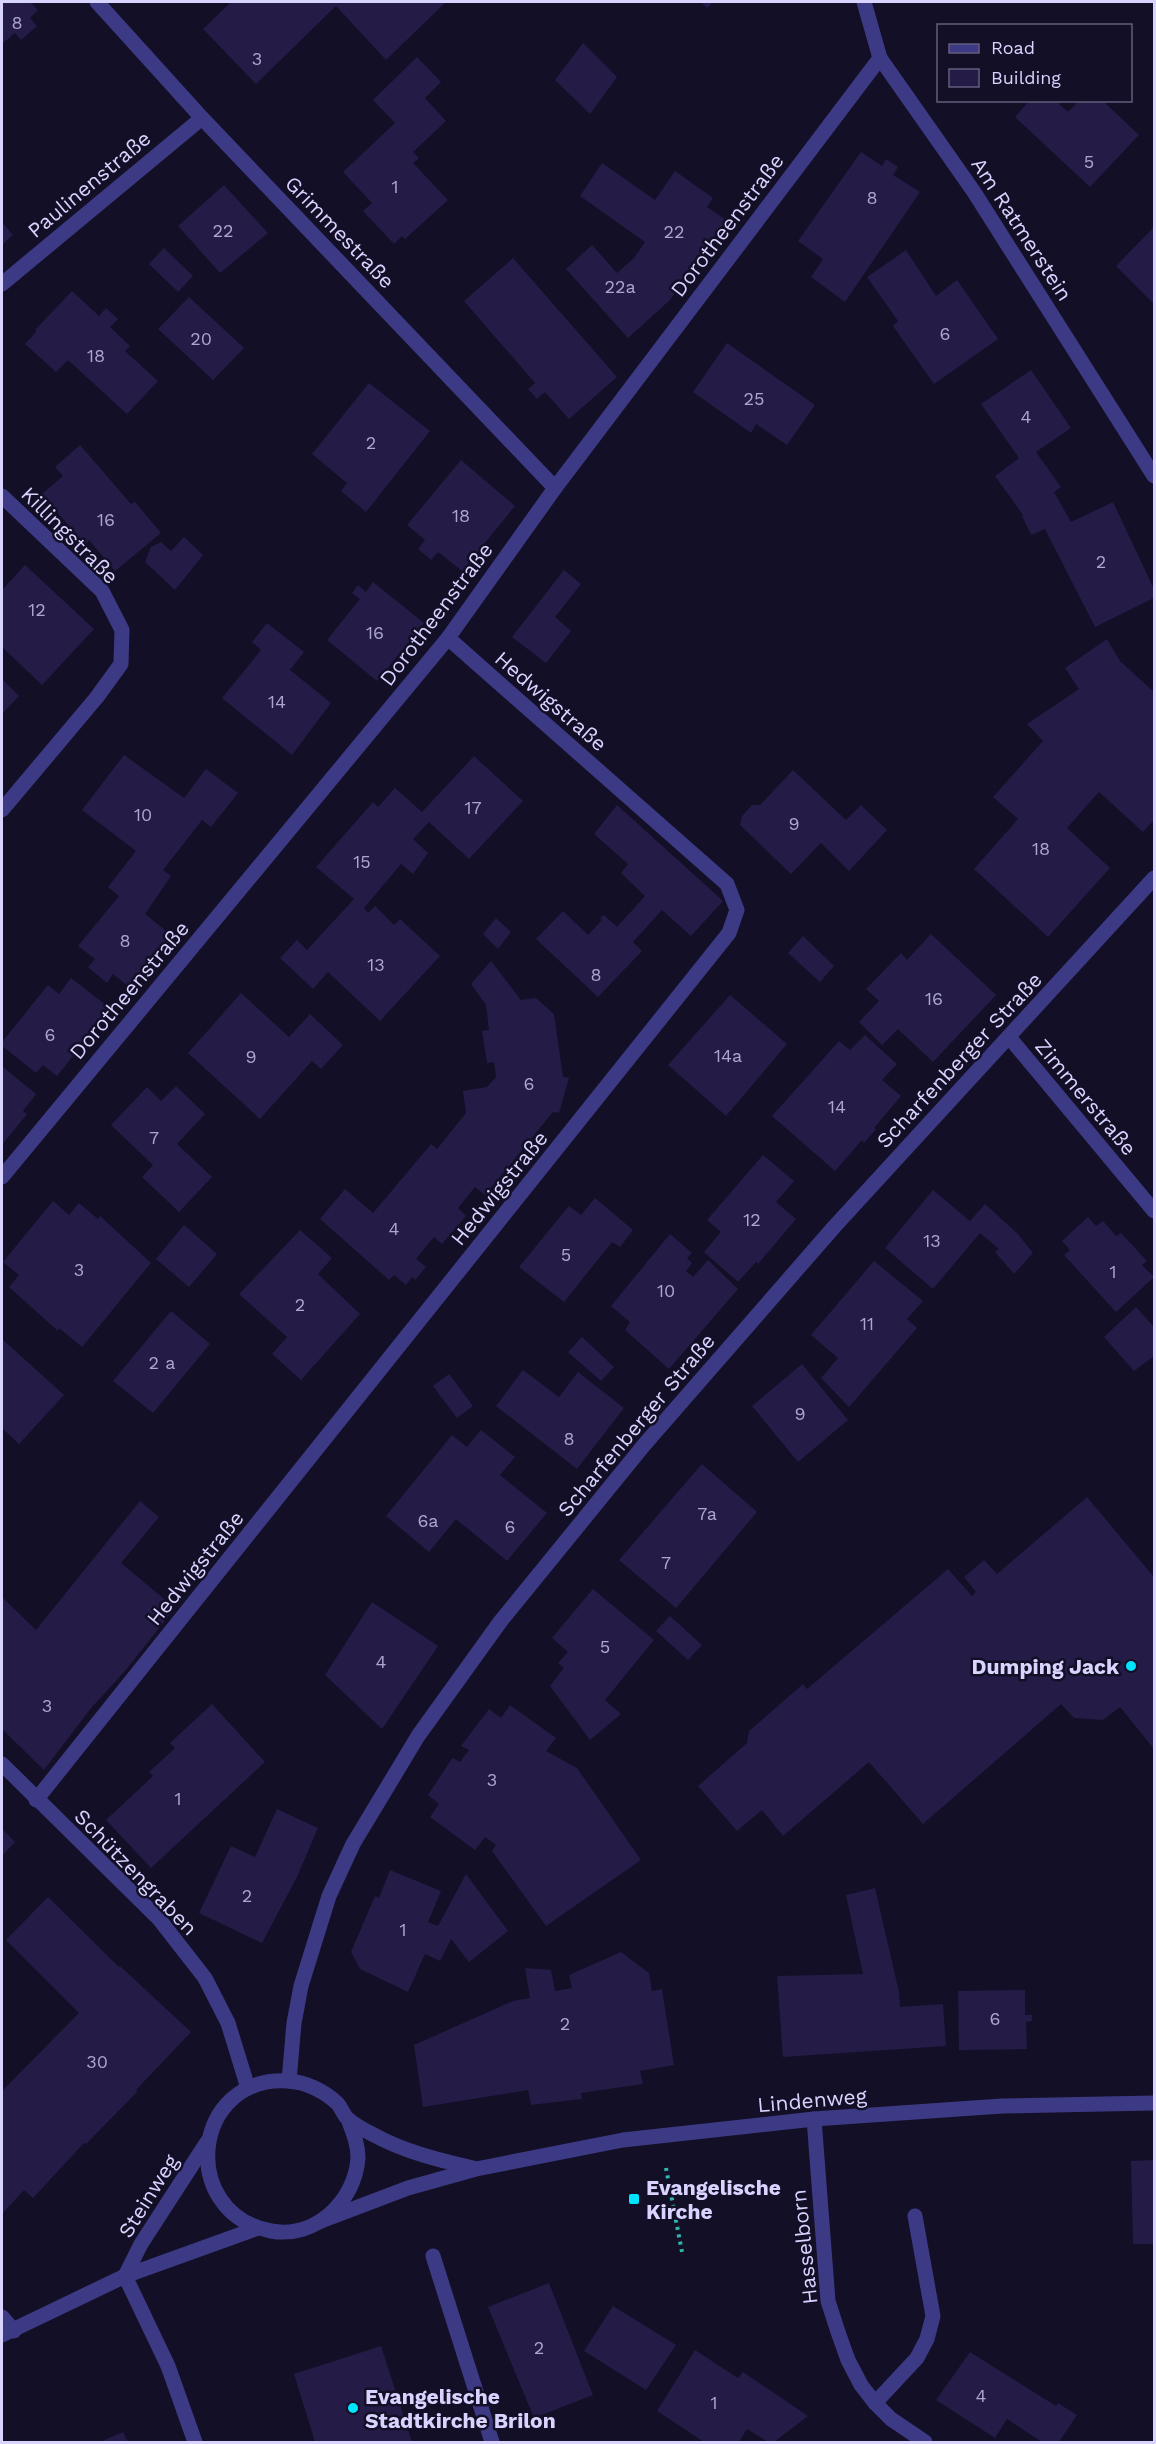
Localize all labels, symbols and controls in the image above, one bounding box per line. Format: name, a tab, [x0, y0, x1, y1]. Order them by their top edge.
house number: 8	[11, 12, 23, 33]
legend	[937, 24, 1132, 102]
text: Road	[991, 37, 1035, 58]
house number: 3	[252, 48, 262, 69]
text: Building	[991, 67, 1061, 88]
street label: Paulinenstraße	[22, 125, 156, 243]
street label: Dorotheenstraße	[665, 149, 789, 301]
house number: 5	[1084, 151, 1094, 172]
street label: Am Ratmerstein	[966, 153, 1078, 305]
street label: Grimmestraße	[280, 171, 400, 293]
house number: 1	[391, 176, 399, 197]
house number: 8	[866, 187, 878, 208]
house number: 22	[213, 220, 234, 241]
house number: 22	[664, 221, 685, 242]
house number: 22a	[604, 276, 636, 297]
house number: 6	[940, 323, 950, 344]
house number: 20	[190, 328, 212, 349]
house number: 18	[87, 345, 105, 366]
house number: 25	[744, 388, 764, 409]
house number: 4	[1021, 406, 1032, 427]
house number: 2	[366, 432, 376, 453]
street label: Killingstraße	[16, 481, 124, 589]
house number: 18	[452, 505, 470, 526]
house number: 16	[97, 509, 115, 530]
street label: Dorotheenstraße	[374, 538, 498, 690]
house number: 2	[1096, 551, 1106, 572]
house number: 12	[28, 599, 46, 620]
house number: 16	[366, 622, 384, 643]
street label: Hedwigstraße	[490, 646, 612, 756]
house number: 14	[268, 691, 286, 712]
house number: 17	[464, 797, 482, 818]
house number: 10	[134, 804, 152, 825]
house number: 9	[788, 813, 800, 834]
house number: 18	[1032, 838, 1050, 859]
house number: 15	[353, 851, 371, 872]
street label: Dorotheenstraße	[64, 916, 194, 1064]
house number: 8	[119, 930, 131, 951]
house number: 13	[367, 954, 385, 975]
house number: 8	[590, 964, 602, 985]
street label: Scharfenberger Straße	[871, 967, 1047, 1153]
house number: 16	[925, 988, 943, 1009]
house number: 6	[45, 1024, 55, 1045]
street label: Zimmerstraße	[1030, 1034, 1142, 1160]
house number: 14a	[714, 1045, 742, 1066]
house number: 9	[245, 1046, 257, 1067]
house number: 6	[524, 1073, 534, 1094]
house number: 14	[828, 1096, 846, 1117]
street label: Hedwigstraße	[445, 1126, 553, 1250]
house number: 7	[149, 1127, 159, 1148]
house number: 12	[743, 1209, 761, 1230]
house number: 4	[389, 1218, 400, 1239]
house number: 13	[923, 1230, 941, 1251]
house number: 5	[561, 1244, 571, 1265]
house number: 3	[74, 1259, 84, 1280]
house number: 1	[1109, 1261, 1117, 1282]
house number: 10	[657, 1280, 675, 1301]
house number: 2	[295, 1294, 305, 1315]
house number: 11	[860, 1313, 874, 1334]
street label: Scharfenberger Straße	[552, 1328, 720, 1522]
house number: 2 a	[149, 1352, 175, 1373]
house number: 9	[794, 1403, 806, 1424]
house number: 8	[563, 1428, 575, 1449]
house number: 7a	[697, 1503, 717, 1524]
street label: Hedwigstraße	[141, 1506, 249, 1630]
house number: 6a	[417, 1510, 439, 1531]
house number: 6	[505, 1516, 515, 1537]
house number: 7	[661, 1552, 671, 1573]
house number: 5	[600, 1636, 610, 1657]
house number: 4	[376, 1651, 387, 1672]
place label: Dumping Jack	[972, 1654, 1120, 1679]
marker: Dumping Jack	[1124, 1659, 1138, 1673]
house number: 3	[42, 1695, 52, 1716]
house number: 3	[487, 1769, 497, 1790]
house number: 1	[174, 1788, 182, 1809]
street label: Schützengraben	[69, 1804, 203, 1940]
house number: 2	[242, 1885, 252, 1906]
house number: 1	[399, 1919, 407, 1940]
house number: 6	[990, 2008, 1000, 2029]
house number: 2	[560, 2013, 570, 2034]
house number: 30	[86, 2051, 108, 2072]
street label: Lindenweg	[756, 2083, 869, 2117]
street label: Steinweg	[113, 2149, 184, 2242]
place label: Evangelische Kirche	[646, 2175, 781, 2224]
street label: Hasselborn	[786, 2188, 822, 2306]
marker: Evangelische Kirche	[627, 2192, 641, 2206]
house number: 2	[534, 2337, 544, 2358]
place label: Evangelische Stadtkirche Brilon	[365, 2384, 556, 2433]
house number: 4	[976, 2385, 987, 2406]
house number: 1	[710, 2392, 718, 2413]
marker: Evangelische Stadtkirche Brilon	[346, 2401, 360, 2415]

